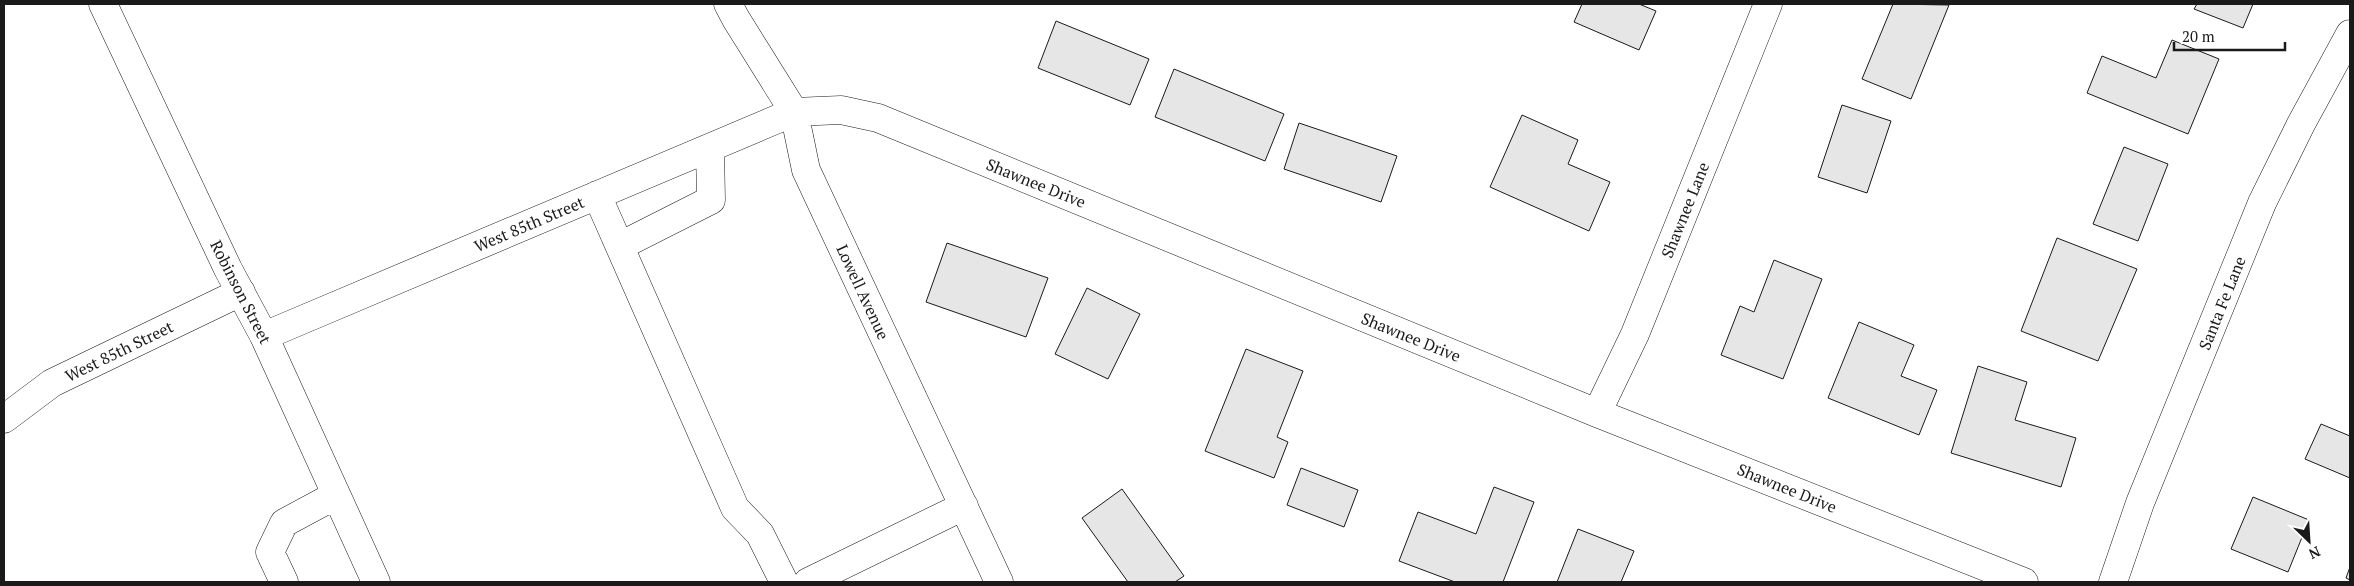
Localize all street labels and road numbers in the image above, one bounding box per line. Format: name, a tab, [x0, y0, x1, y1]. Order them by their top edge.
street label: Shawnee Drive	[983, 153, 1089, 213]
street label: Shawnee Lane	[1656, 159, 1714, 261]
street label: West 85th Street	[471, 191, 588, 257]
street label: Robinson Street	[205, 236, 277, 348]
street label: Lowell Avenue	[831, 241, 895, 343]
street label: Santa Fe Lane	[2193, 253, 2251, 353]
street label: Shawnee Drive	[1358, 307, 1464, 367]
street label: West 85th Street	[61, 315, 177, 387]
street label: Shawnee Drive	[1734, 458, 1840, 518]

